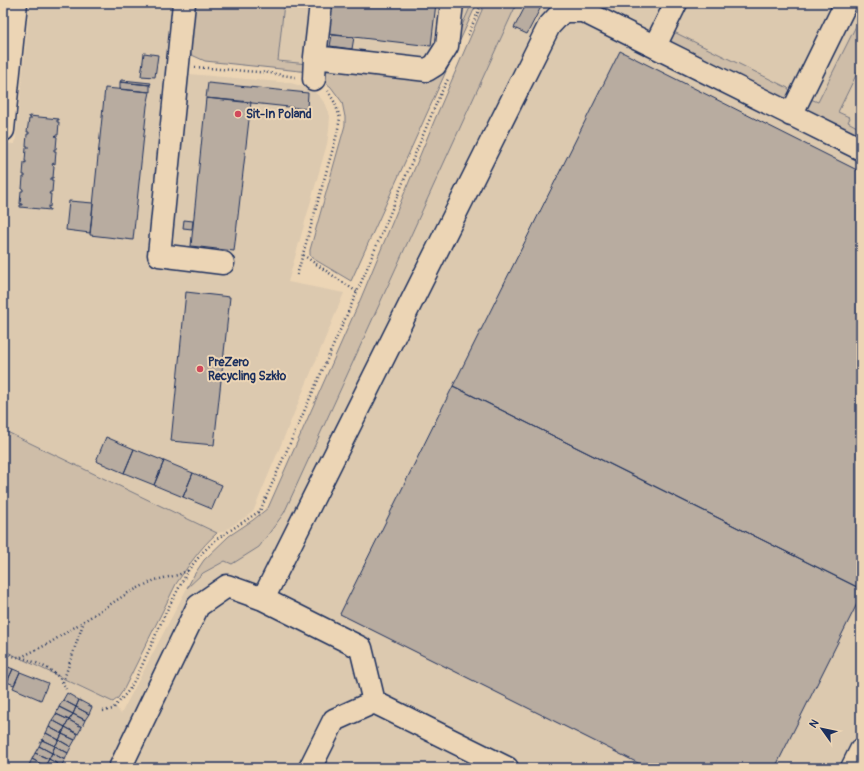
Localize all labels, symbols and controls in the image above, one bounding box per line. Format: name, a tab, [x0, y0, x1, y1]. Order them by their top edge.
place label: Sit-In Poland	[246, 107, 312, 122]
marker: Sit-In Poland	[233, 109, 243, 119]
place label: PreZero Recycling Szkło	[208, 355, 287, 384]
marker: PreZero Recycling Szkło	[195, 364, 205, 374]
north arrow	[802, 709, 842, 749]
text: N	[807, 717, 822, 730]

